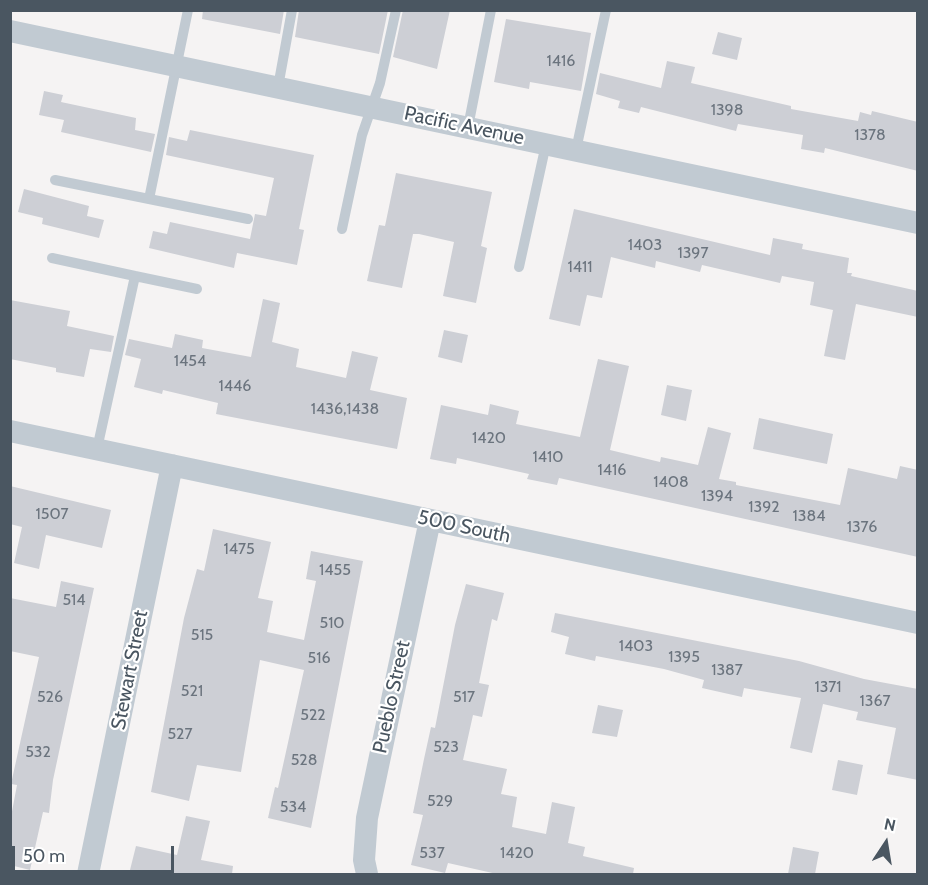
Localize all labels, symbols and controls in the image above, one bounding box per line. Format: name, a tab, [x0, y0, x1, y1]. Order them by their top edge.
house number: 1416	[547, 51, 575, 71]
house number: 1398	[711, 100, 743, 120]
street label: Pacific Avenue	[402, 102, 526, 150]
house number: 1378	[854, 125, 886, 145]
house number: 1403	[628, 235, 662, 255]
house number: 1397	[677, 243, 709, 263]
house number: 1411	[568, 257, 592, 277]
house number: 1454	[174, 351, 206, 371]
house number: 1446	[219, 376, 251, 396]
house number: 1436,1438	[311, 399, 379, 419]
house number: 1420	[472, 428, 506, 448]
house number: 1410	[533, 447, 563, 467]
house number: 1416	[598, 460, 626, 480]
house number: 1408	[653, 472, 689, 492]
house number: 1394	[701, 486, 733, 506]
house number: 1392	[748, 497, 780, 517]
house number: 1507	[36, 504, 68, 524]
street label: 500 South	[416, 505, 512, 549]
house number: 1384	[793, 506, 825, 526]
house number: 1376	[847, 517, 877, 537]
house number: 1475	[223, 539, 255, 559]
house number: 1455	[319, 560, 351, 580]
house number: 514	[62, 590, 86, 610]
street label: Stewart Street	[107, 608, 153, 732]
house number: 510	[319, 613, 345, 633]
house number: 515	[191, 625, 213, 645]
house number: 1403	[619, 636, 653, 656]
street label: Pueblo Street	[368, 638, 416, 756]
house number: 1395	[668, 647, 700, 667]
house number: 516	[308, 648, 330, 668]
house number: 1387	[711, 660, 743, 680]
house number: 1371	[814, 677, 842, 697]
house number: 521	[181, 681, 203, 701]
house number: 526	[37, 687, 63, 707]
house number: 517	[453, 687, 475, 707]
house number: 1367	[860, 691, 890, 711]
house number: 522	[300, 705, 326, 725]
house number: 527	[167, 724, 193, 744]
house number: 523	[433, 737, 459, 757]
house number: 532	[25, 742, 51, 762]
house number: 528	[291, 750, 317, 770]
house number: 529	[427, 791, 453, 811]
house number: 534	[280, 797, 306, 817]
north arrow	[856, 813, 916, 873]
text: N	[882, 814, 897, 835]
scale bar	[15, 834, 177, 872]
house number: 537	[419, 843, 445, 863]
house number: 1420	[500, 843, 534, 863]
text: 50 m	[23, 845, 65, 867]

